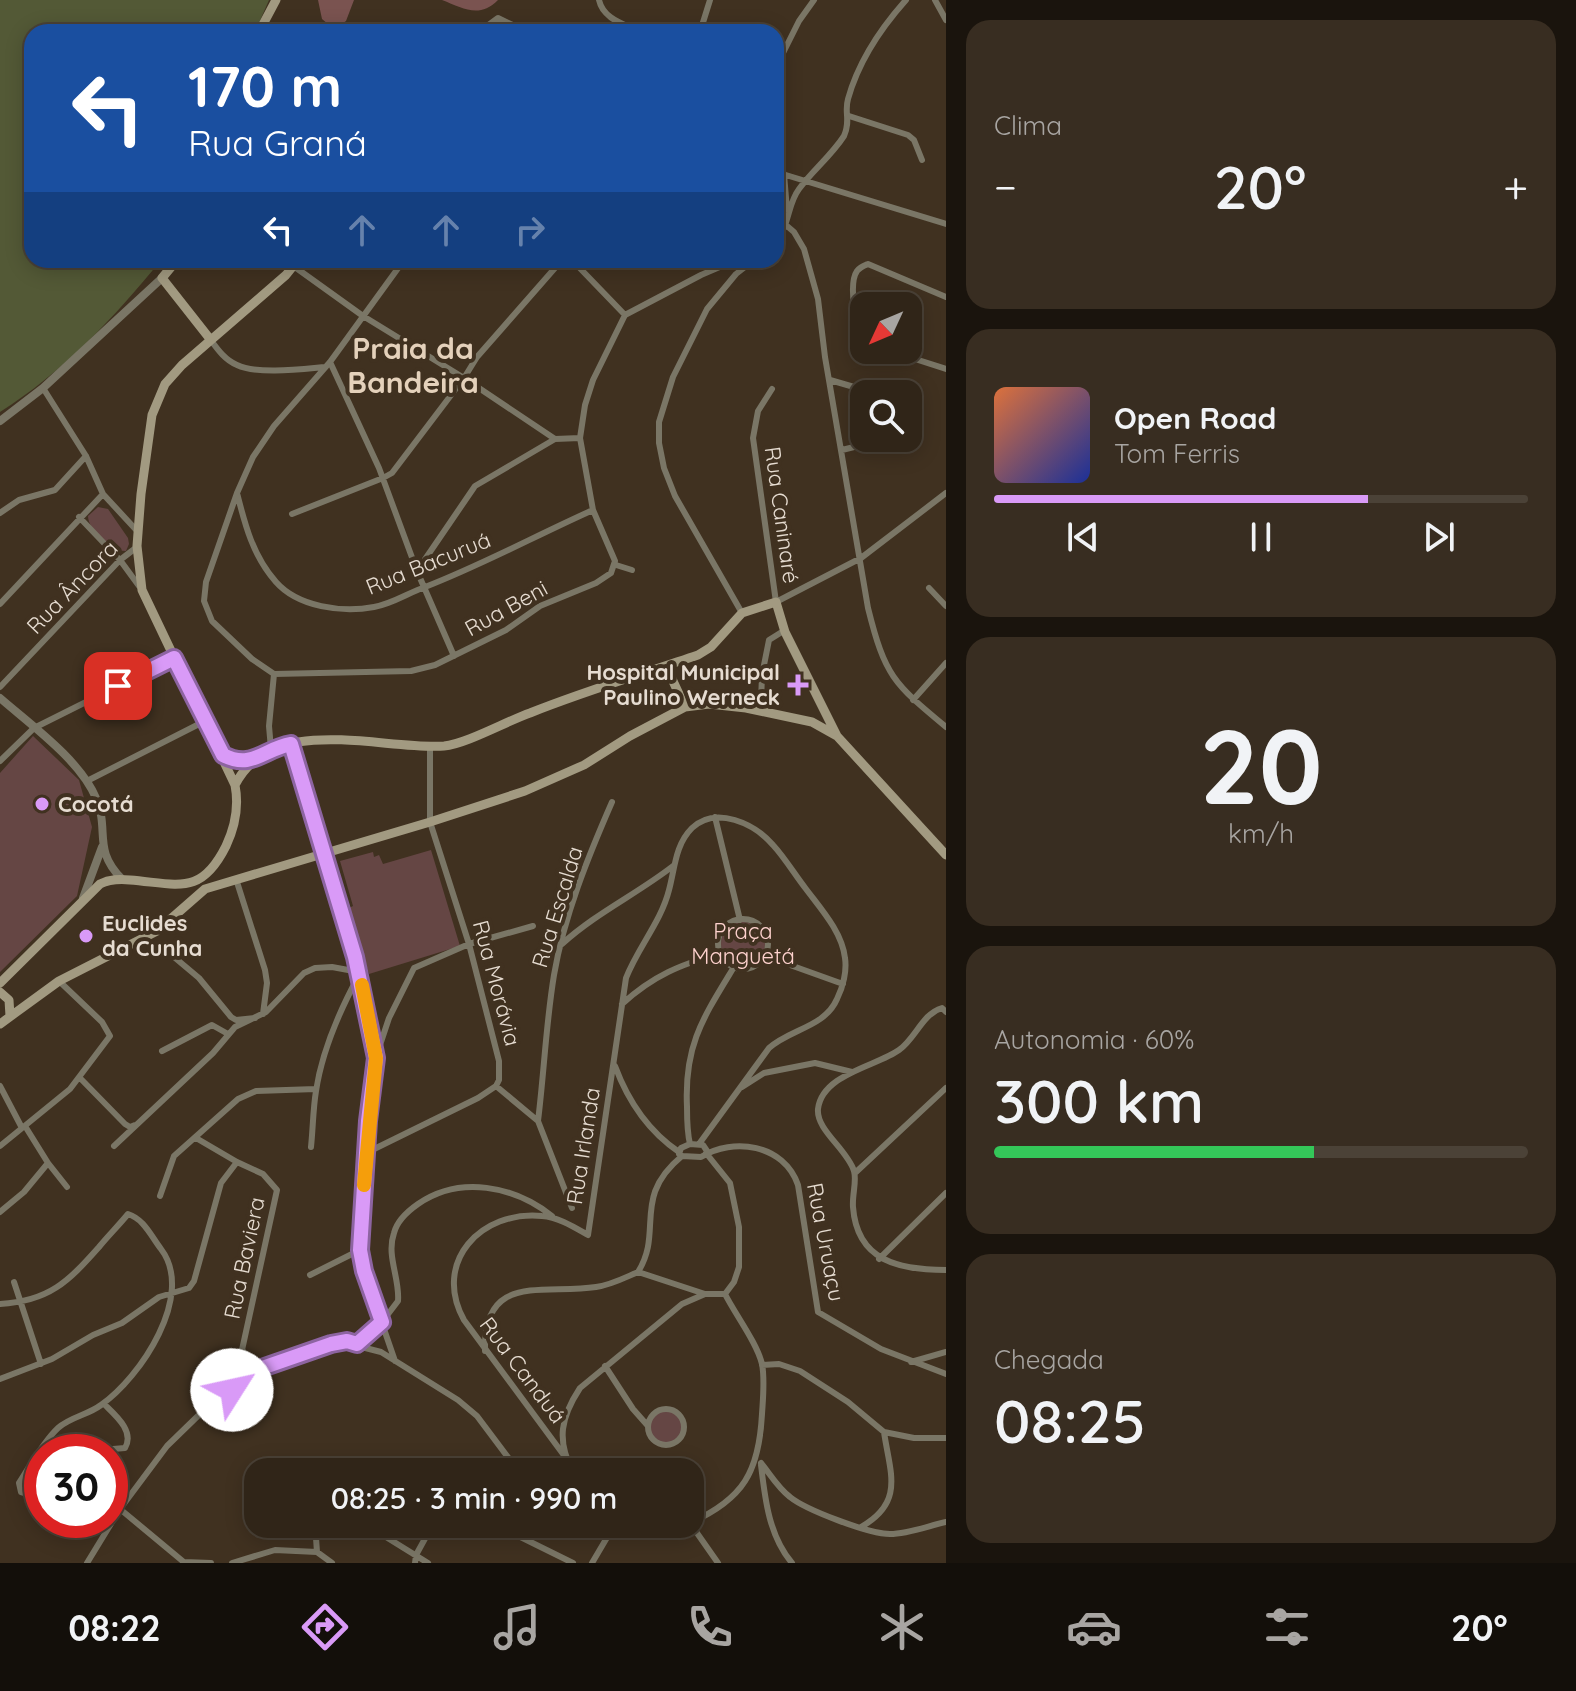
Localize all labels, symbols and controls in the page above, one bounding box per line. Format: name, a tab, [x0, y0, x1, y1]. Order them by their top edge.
text: 170 m	[188, 51, 342, 121]
icon: left	[56, 56, 160, 160]
text: Clima	[994, 109, 1062, 142]
text: Rua Graná	[188, 120, 367, 165]
text: 20°	[1214, 149, 1306, 224]
text: −	[994, 159, 1017, 214]
text: +	[1503, 159, 1528, 214]
icon: left	[256, 208, 300, 252]
icon: ahead	[340, 208, 384, 252]
icon: ahead	[424, 208, 468, 252]
icon: right	[508, 208, 552, 252]
north arrow	[850, 292, 922, 364]
map controls	[850, 292, 922, 452]
district label: Praia da Bandeira	[347, 329, 479, 401]
button: search	[850, 380, 922, 452]
text: Open Road	[1114, 399, 1276, 437]
text: Tom Ferris	[1114, 437, 1240, 470]
street label: Rua Caninaré	[759, 445, 805, 585]
icon: previous	[1061, 515, 1105, 559]
icon: pause	[1239, 515, 1283, 559]
icon: next	[1417, 515, 1461, 559]
street label: Rua Bacuruá	[361, 525, 495, 601]
street label: Rua Âncora	[20, 534, 124, 640]
street label: Rua Beni	[460, 574, 552, 642]
pin	[84, 652, 152, 720]
place label: Hospital Municipal Paulino Werneck	[586, 658, 780, 711]
icon: arrive	[96, 664, 140, 708]
marker: Hospital Municipal Paulino Werneck	[787, 674, 809, 696]
text: 20	[1199, 700, 1323, 830]
place label: Cocotá	[58, 790, 134, 818]
marker: Cocotá	[33, 795, 51, 813]
text: km/h	[1228, 817, 1294, 850]
street label: Rua Escalda	[525, 843, 589, 971]
place label: Euclides da Cunha	[102, 909, 202, 962]
street label: Rua Morávia	[467, 917, 527, 1049]
park label: Praça Manguetá	[691, 917, 795, 970]
marker: Euclides da Cunha	[77, 927, 95, 945]
text: Autonomia · 60%	[994, 1023, 1194, 1056]
text: 300 km	[994, 1063, 1204, 1138]
street label: Rua Irlanda	[560, 1085, 606, 1207]
street label: Rua Uruaçu	[801, 1180, 851, 1304]
street label: Rua Baviera	[217, 1194, 271, 1322]
street label: Rua Canduá	[474, 1311, 572, 1429]
text: Chegada	[994, 1343, 1104, 1376]
position arrow	[190, 1348, 274, 1432]
text: 08:25	[994, 1383, 1146, 1458]
speed limit sign: 30	[24, 1434, 128, 1538]
text: 08:25 · 3 min · 990 m	[331, 1479, 617, 1517]
icon: directions	[297, 1599, 353, 1655]
icon: music	[489, 1599, 545, 1655]
icon: phone	[682, 1599, 738, 1655]
icon: climate	[874, 1599, 930, 1655]
icon: car	[1066, 1599, 1122, 1655]
icon: filters	[1259, 1599, 1315, 1655]
text: 08:22	[68, 1605, 161, 1650]
text: 20°	[1451, 1605, 1508, 1650]

